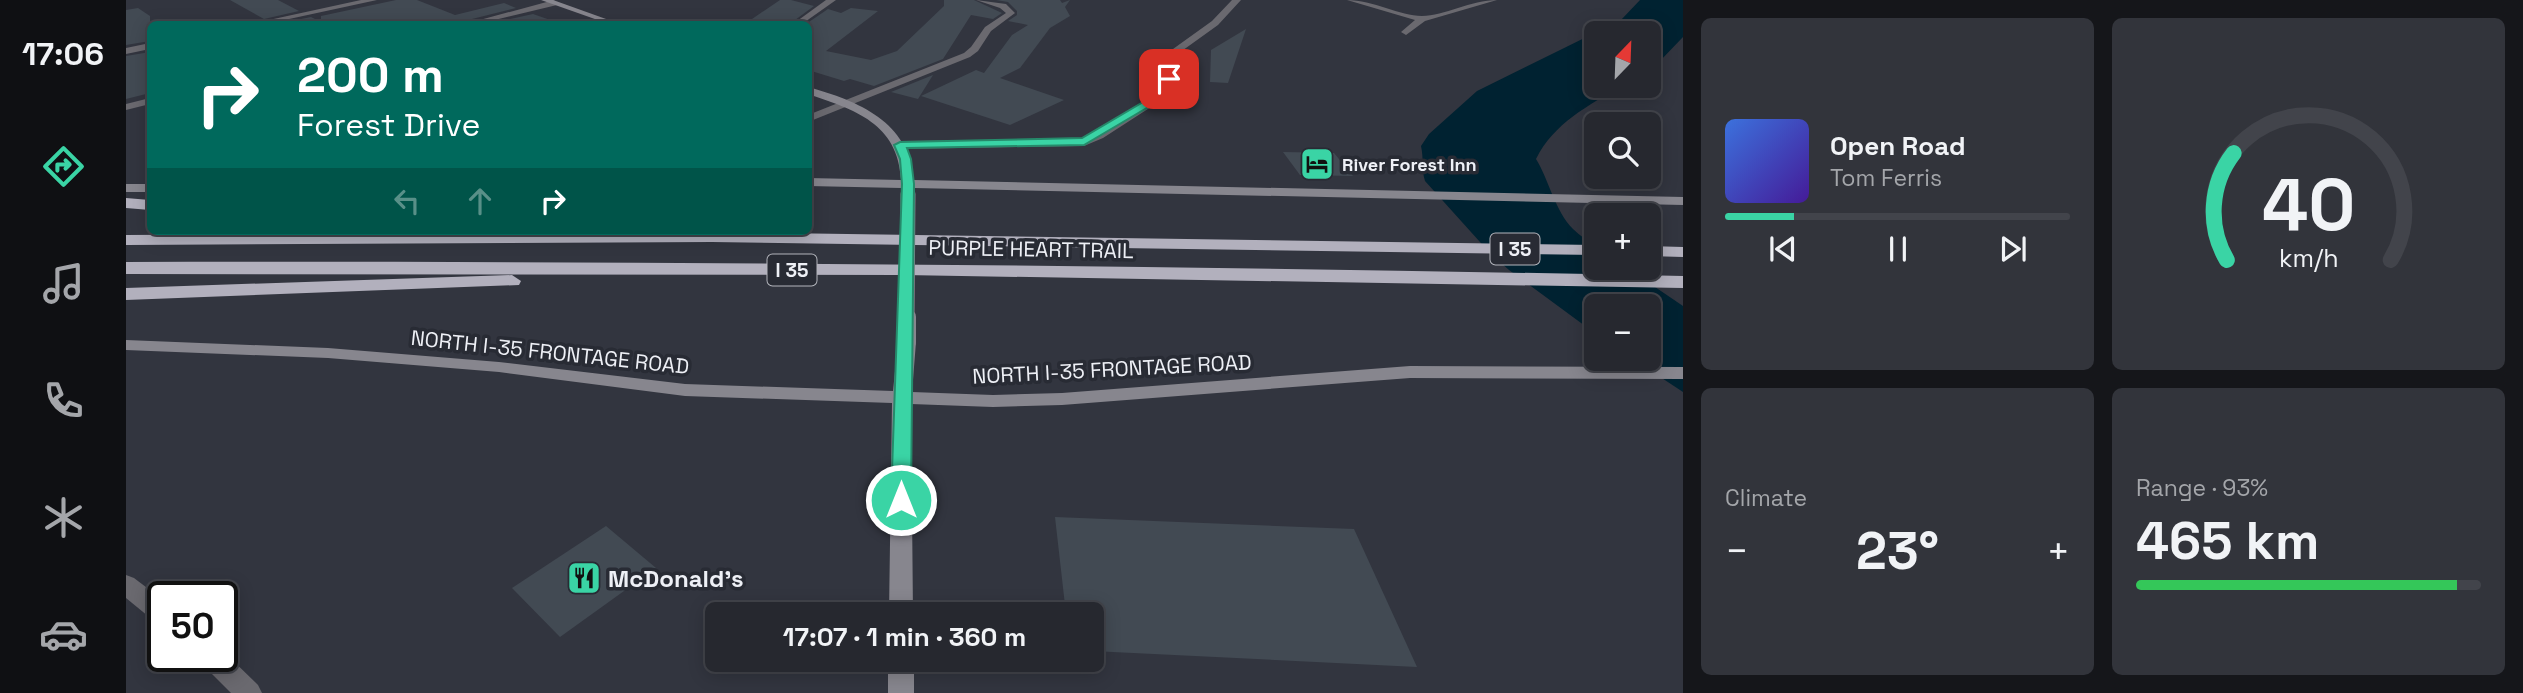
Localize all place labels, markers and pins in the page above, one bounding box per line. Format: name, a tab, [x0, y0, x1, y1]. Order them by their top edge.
pin	[1139, 49, 1199, 109]
hotel icon: River Forest Inn	[1298, 145, 1336, 183]
place label: River Forest Inn	[1342, 153, 1477, 176]
restaurant icon: McDonald's	[565, 559, 603, 597]
place label: McDonald's	[608, 563, 744, 594]

